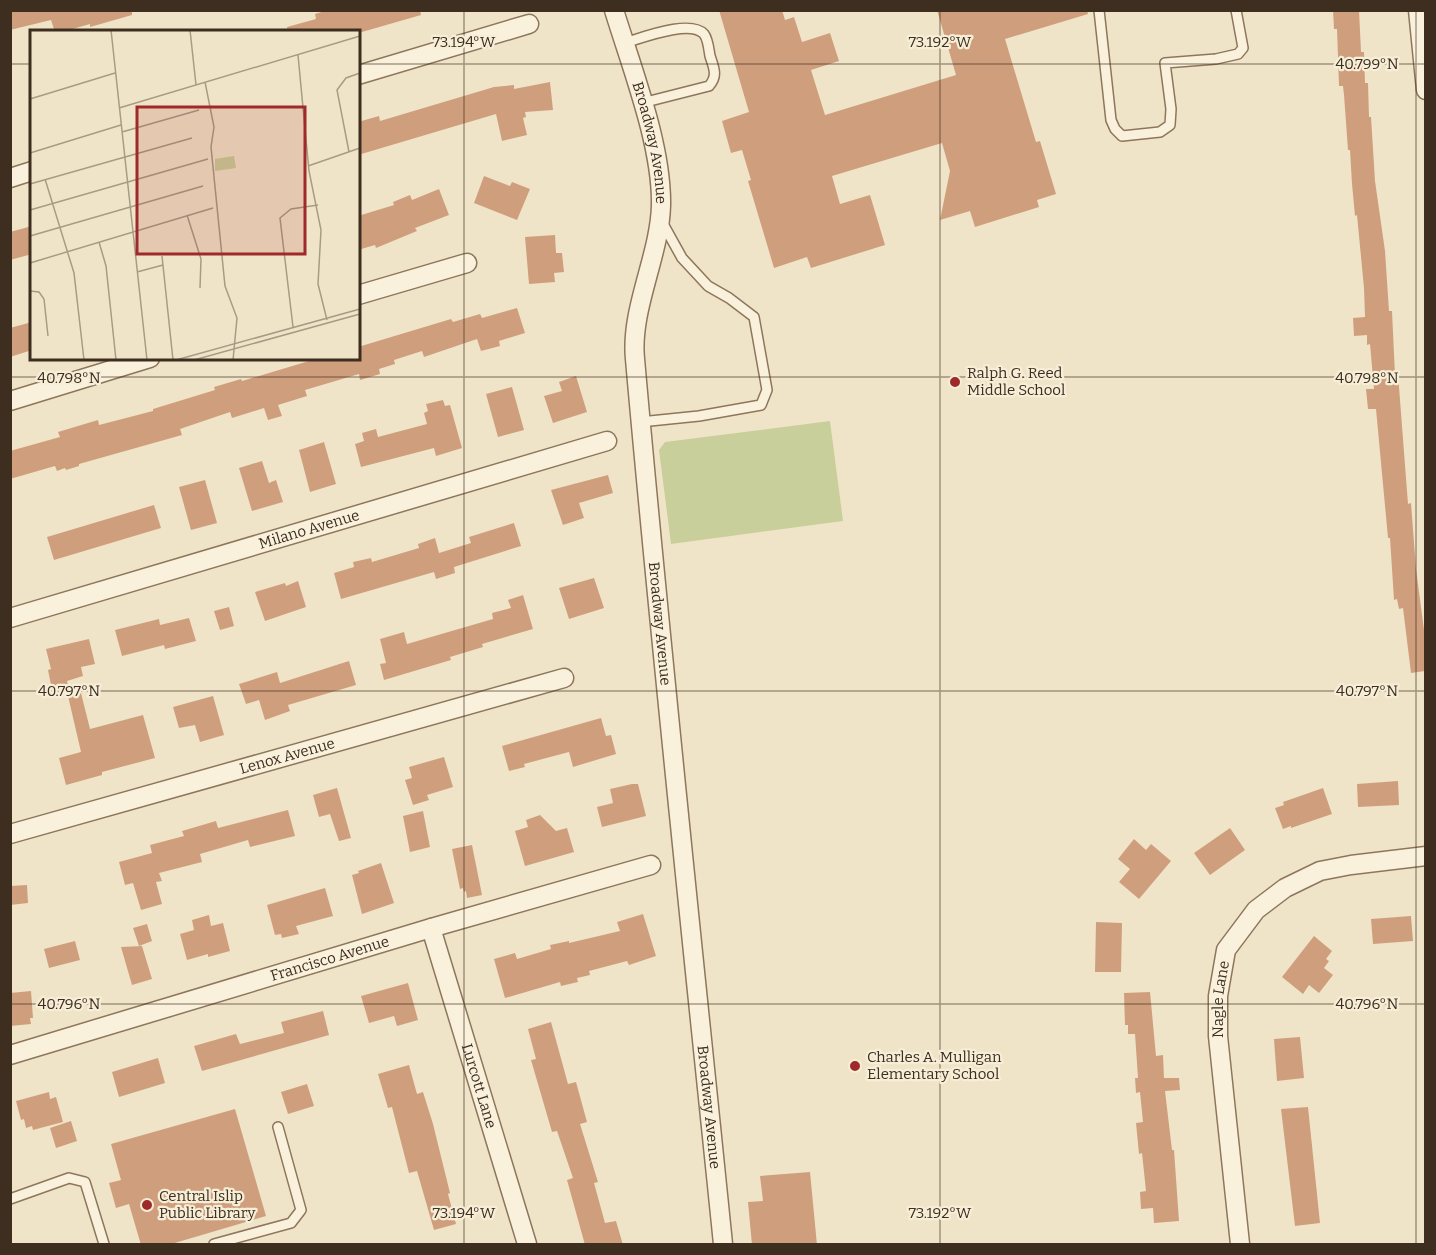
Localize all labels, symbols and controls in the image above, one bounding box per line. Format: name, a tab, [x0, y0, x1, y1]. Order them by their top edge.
inset map	[30, 30, 360, 360]
text: 73.194°W	[433, 33, 496, 51]
text: 73.192°W	[909, 33, 972, 51]
text: 40.799°N	[1335, 55, 1399, 73]
street label: Broadway Avenue	[629, 79, 670, 204]
place label: Ralph G. Reed Middle School	[967, 364, 1065, 399]
text: 40.798°N	[37, 369, 101, 387]
text: 40.798°N	[1335, 369, 1399, 387]
marker: Ralph G. Reed Middle School	[948, 375, 962, 389]
street label: Milano Avenue	[257, 506, 362, 553]
street label: Broadway Avenue	[645, 561, 675, 686]
text: 40.797°N	[38, 682, 100, 700]
text: 40.797°N	[1336, 682, 1398, 700]
street label: Lenox Avenue	[238, 734, 337, 778]
street label: Francisco Avenue	[268, 932, 391, 985]
street label: Nagle Lane	[1209, 959, 1233, 1038]
text: 40.796°N	[38, 995, 101, 1013]
text: 40.796°N	[1336, 995, 1399, 1013]
street label: Lurcott Lane	[458, 1041, 500, 1130]
street label: Broadway Avenue	[694, 1044, 724, 1170]
place label: Charles A. Mulligan Elementary School	[867, 1048, 1002, 1083]
marker: Charles A. Mulligan Elementary School	[848, 1059, 862, 1073]
place label: Central Islip Public Library	[159, 1187, 256, 1222]
marker: Central Islip Public Library	[140, 1198, 154, 1212]
text: 73.194°W	[433, 1204, 496, 1222]
text: 73.192°W	[909, 1204, 972, 1222]

